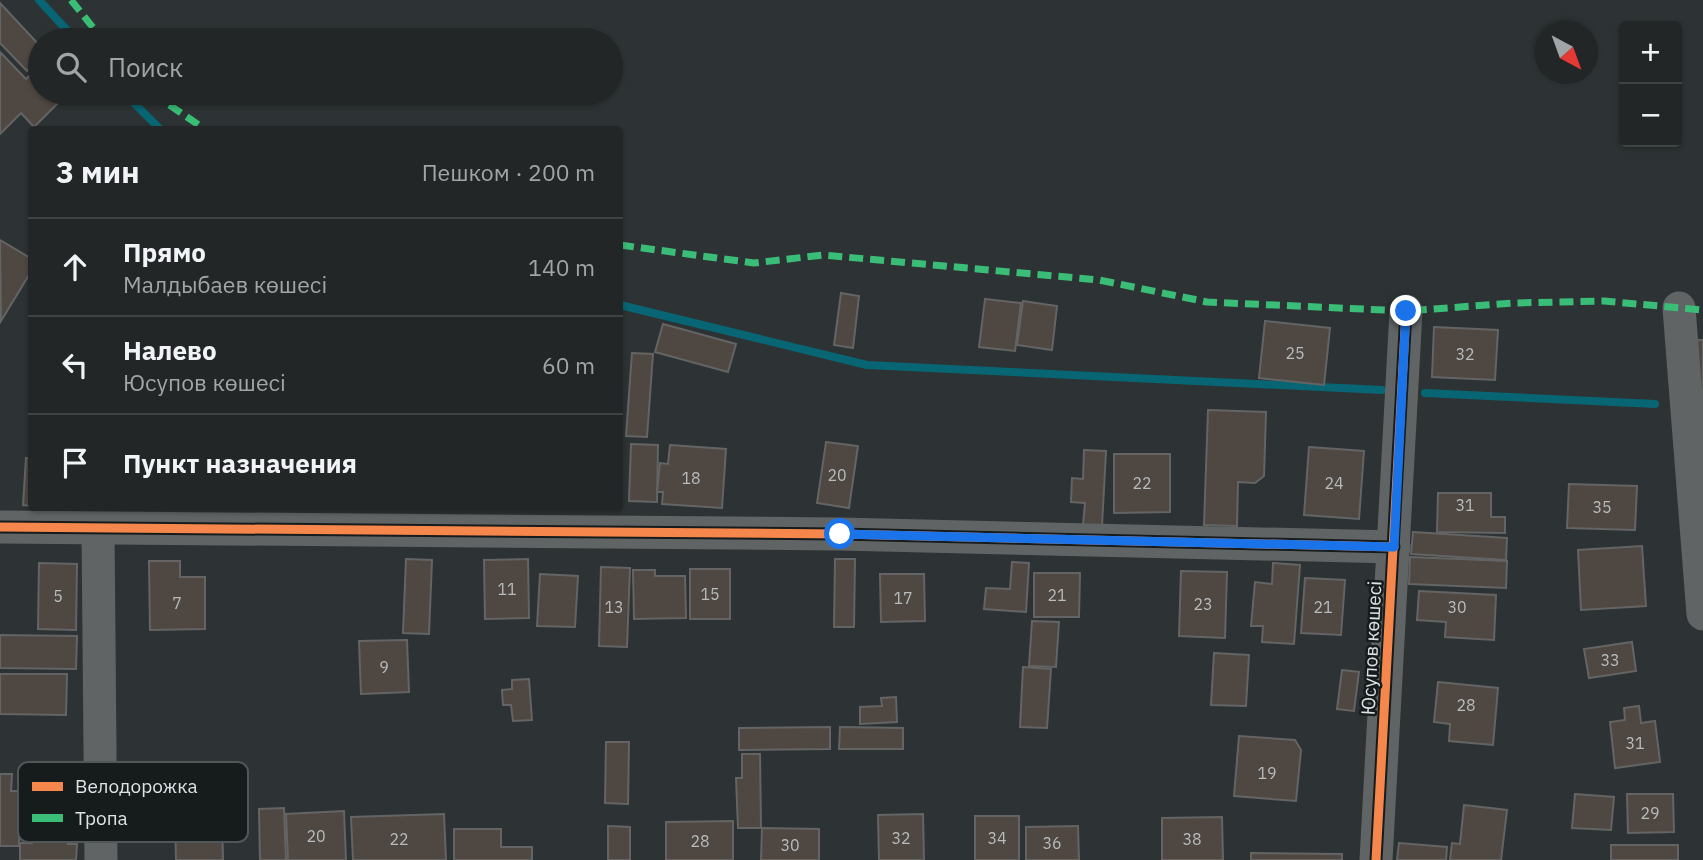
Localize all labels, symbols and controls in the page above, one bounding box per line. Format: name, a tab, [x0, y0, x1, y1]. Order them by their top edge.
north arrow	[1535, 21, 1598, 84]
map controls	[1619, 21, 1682, 147]
button: +	[1619, 21, 1682, 84]
search box	[28, 28, 623, 105]
icon: search	[52, 48, 90, 86]
text: Поиск	[108, 50, 183, 84]
button: −	[1619, 84, 1682, 147]
text: 3 мин	[56, 152, 140, 191]
text: Пешком · 200 m	[422, 157, 595, 187]
text: Прямо	[123, 235, 206, 269]
icon: ahead	[56, 248, 94, 286]
text: 140 m	[528, 252, 595, 282]
text: Малдыбаев көшесі	[123, 269, 327, 299]
route end	[1390, 295, 1421, 326]
text: Налево	[123, 333, 217, 367]
house number: 25	[1285, 343, 1305, 363]
house number: 32	[1455, 344, 1475, 364]
icon: left	[56, 346, 94, 384]
text: 60 m	[542, 350, 595, 380]
text: Юсупов көшесі	[123, 367, 286, 397]
icon: arrive	[56, 444, 94, 482]
text: Пункт назначения	[123, 446, 357, 480]
house number: 20	[827, 465, 847, 485]
house number: 18	[681, 468, 701, 488]
house number: 22	[1132, 473, 1152, 493]
house number: 24	[1324, 473, 1344, 493]
house number: 31	[1455, 495, 1475, 515]
house number: 35	[1592, 497, 1612, 517]
route start	[824, 518, 855, 549]
house number: 11	[497, 579, 517, 599]
street label: Юсупов көшесі	[1355, 580, 1387, 716]
house number: 15	[700, 584, 720, 604]
house number: 21	[1047, 585, 1067, 605]
house number: 5	[53, 586, 63, 606]
house number: 17	[893, 588, 913, 608]
house number: 7	[172, 593, 182, 613]
house number: 23	[1193, 594, 1213, 614]
house number: 13	[604, 597, 624, 617]
house number: 21	[1313, 597, 1333, 617]
house number: 30	[1447, 597, 1467, 617]
house number: 33	[1600, 650, 1620, 670]
house number: 9	[379, 657, 389, 677]
house number: 28	[1456, 695, 1476, 715]
house number: 31	[1625, 733, 1645, 753]
legend	[18, 762, 248, 842]
house number: 19	[1257, 763, 1277, 783]
text: Велодорожка	[75, 774, 198, 798]
house number: 29	[1640, 803, 1660, 823]
text: Тропа	[75, 806, 128, 830]
house number: 20	[306, 826, 326, 846]
house number: 32	[891, 828, 911, 848]
house number: 34	[987, 828, 1007, 848]
house number: 22	[389, 829, 409, 849]
house number: 38	[1182, 829, 1202, 849]
house number: 28	[690, 831, 710, 851]
house number: 36	[1042, 833, 1062, 853]
house number: 30	[780, 835, 800, 855]

